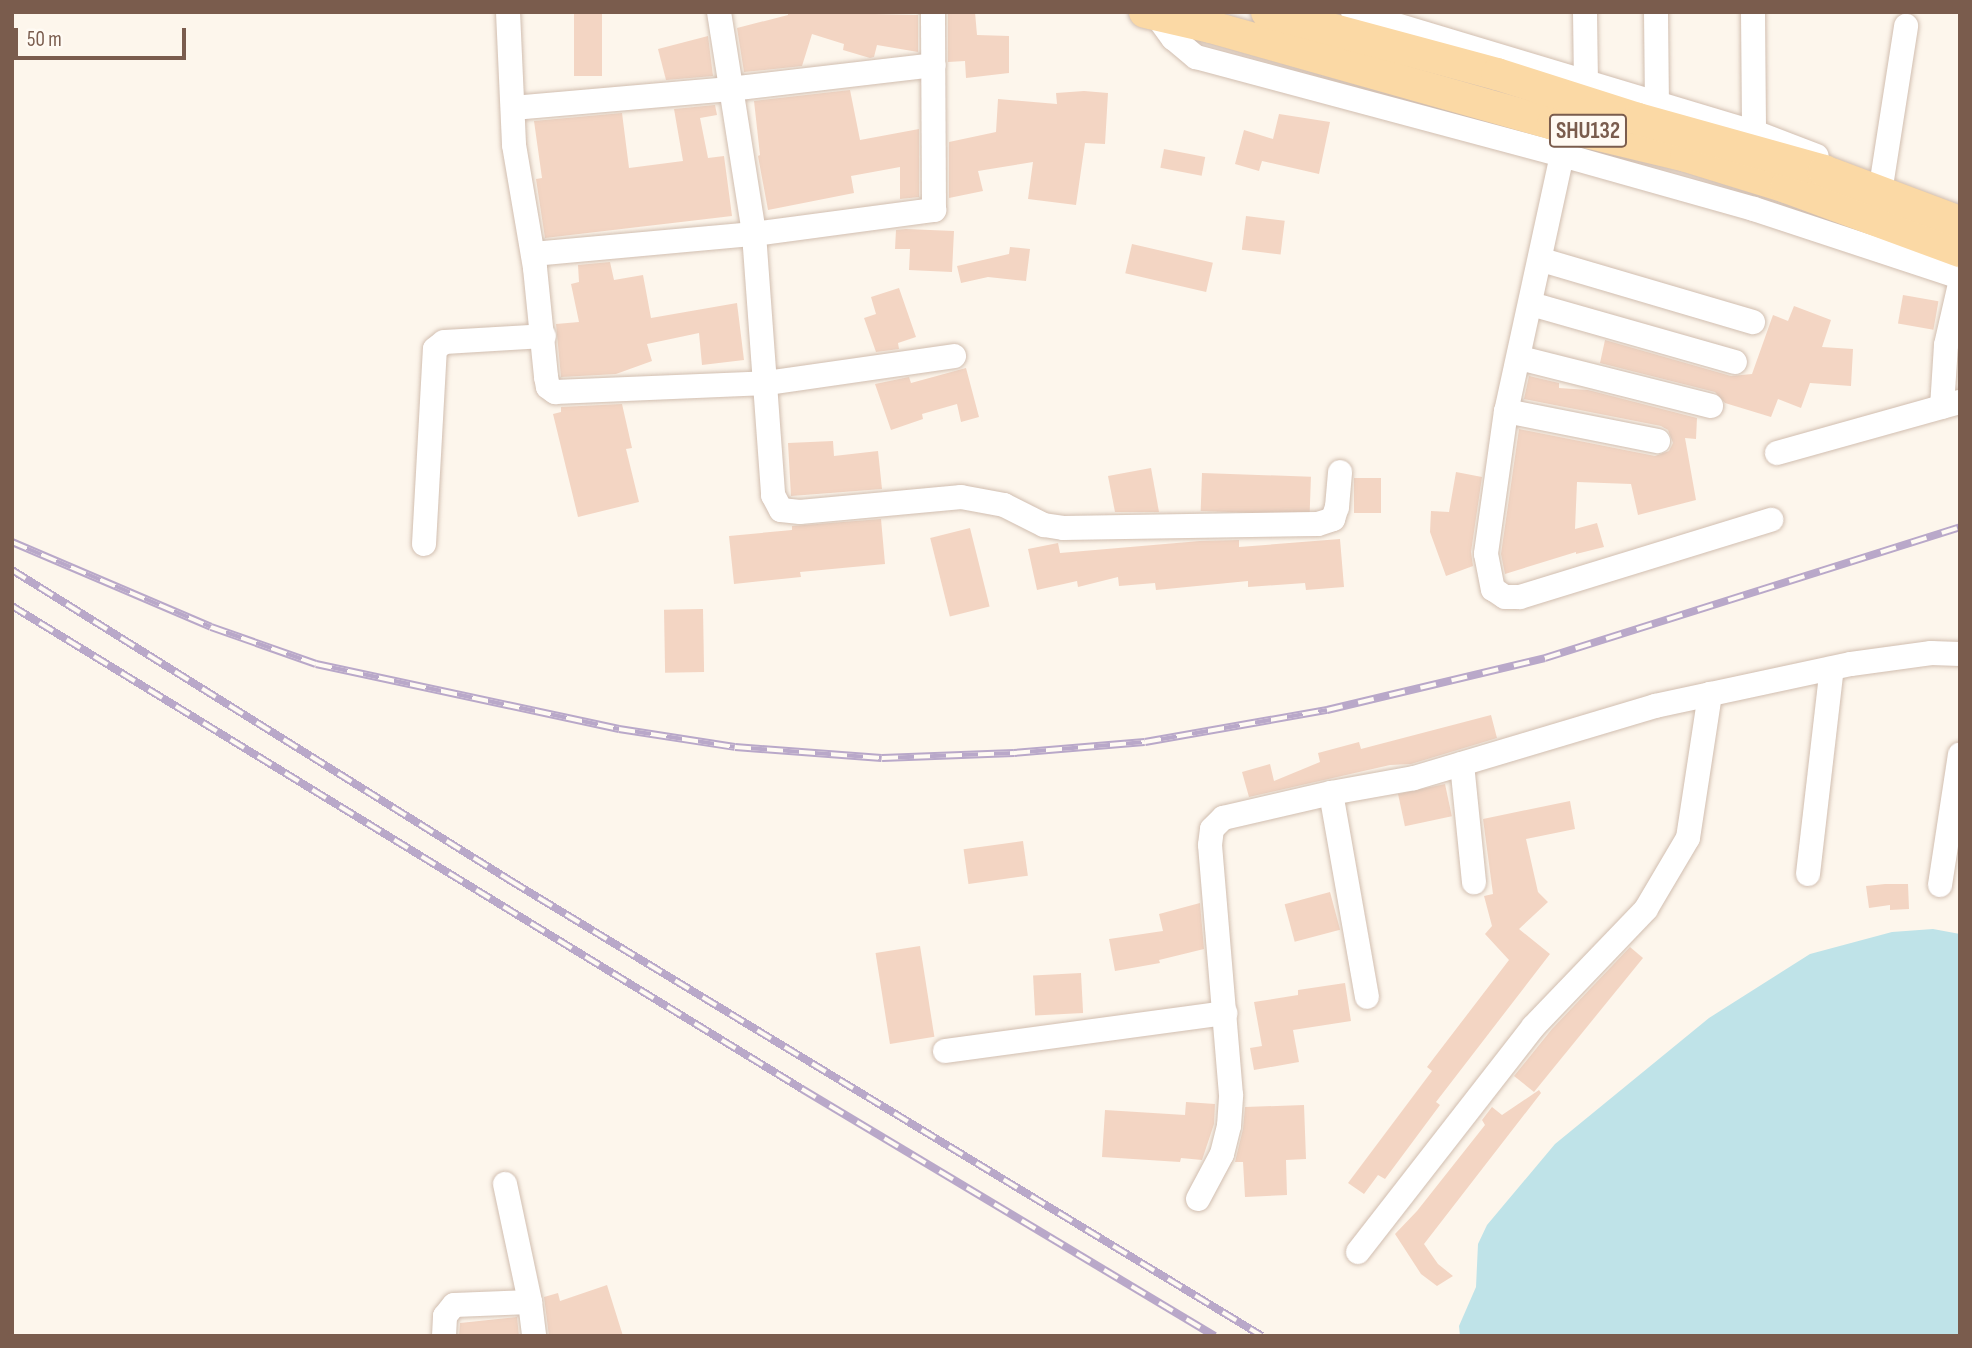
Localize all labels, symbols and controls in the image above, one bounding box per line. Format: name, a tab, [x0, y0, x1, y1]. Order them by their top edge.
scale bar	[18, 14, 189, 58]
text: 50 m	[27, 27, 62, 52]
road number: SHU132	[1548, 112, 1628, 150]

